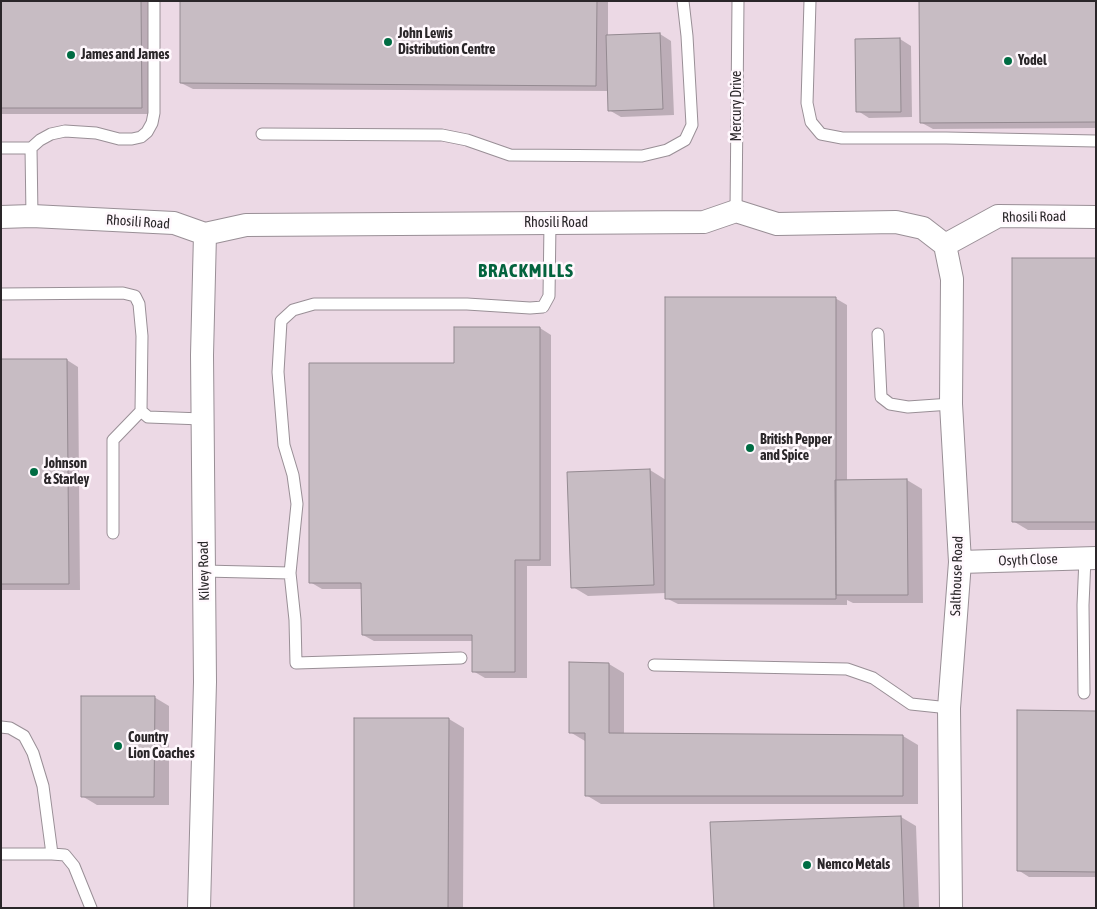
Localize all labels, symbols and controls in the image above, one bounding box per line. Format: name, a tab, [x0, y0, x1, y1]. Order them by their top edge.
place label: John Lewis Distribution Centre	[398, 26, 495, 58]
marker: John Lewis Distribution Centre	[382, 36, 394, 48]
place label: James and James	[81, 47, 170, 63]
marker: James and James	[65, 49, 77, 61]
place label: Yodel	[1018, 53, 1047, 69]
marker: Yodel	[1002, 55, 1014, 67]
street label: Mercury Drive	[729, 71, 745, 141]
street label: Rhosili Road	[1002, 208, 1066, 226]
street label: Rhosili Road	[105, 211, 171, 233]
street label: Rhosili Road	[524, 215, 588, 231]
district label: BRACKMILLS	[477, 260, 575, 282]
place label: British Pepper and Spice	[760, 432, 832, 464]
marker: British Pepper and Spice	[744, 442, 756, 454]
place label: Johnson & Starley	[44, 456, 89, 488]
marker: Johnson & Starley	[28, 466, 40, 478]
street label: Salthouse Road	[947, 536, 967, 616]
street label: Kilvey Road	[195, 541, 213, 601]
street label: Osyth Close	[998, 551, 1058, 569]
place label: Country Lion Coaches	[128, 730, 195, 762]
marker: Country Lion Coaches	[112, 740, 124, 752]
place label: Nemco Metals	[817, 857, 890, 873]
marker: Nemco Metals	[801, 859, 813, 871]

